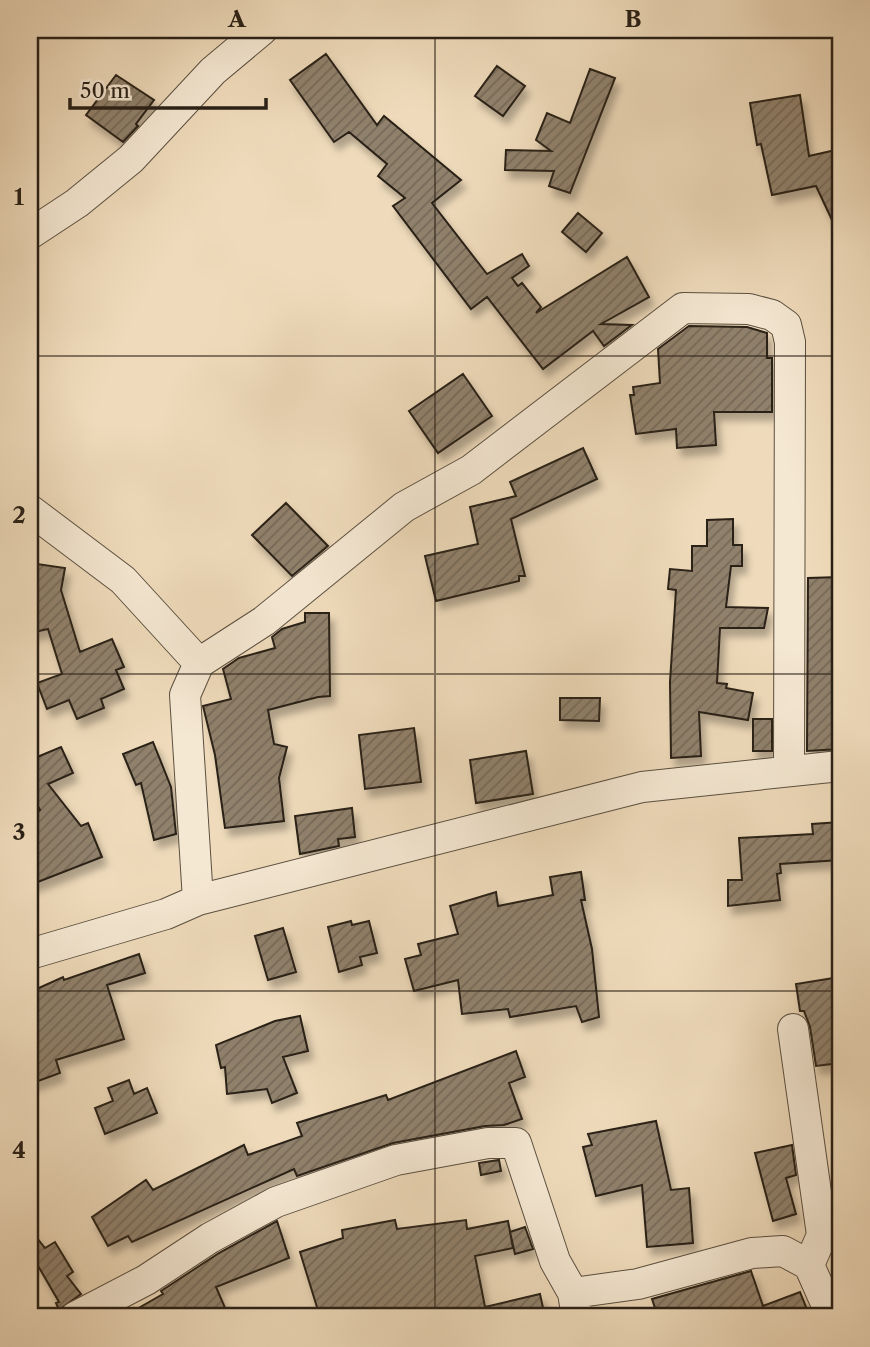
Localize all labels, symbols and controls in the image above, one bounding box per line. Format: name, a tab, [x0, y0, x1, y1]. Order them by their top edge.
text: A	[227, 5, 247, 33]
text: B	[624, 5, 642, 33]
scale bar	[70, 66, 266, 110]
text: 50 m	[80, 78, 130, 103]
text: 1	[14, 183, 25, 211]
text: 2	[12, 501, 26, 529]
text: 3	[13, 818, 26, 846]
text: 4	[12, 1136, 26, 1164]

